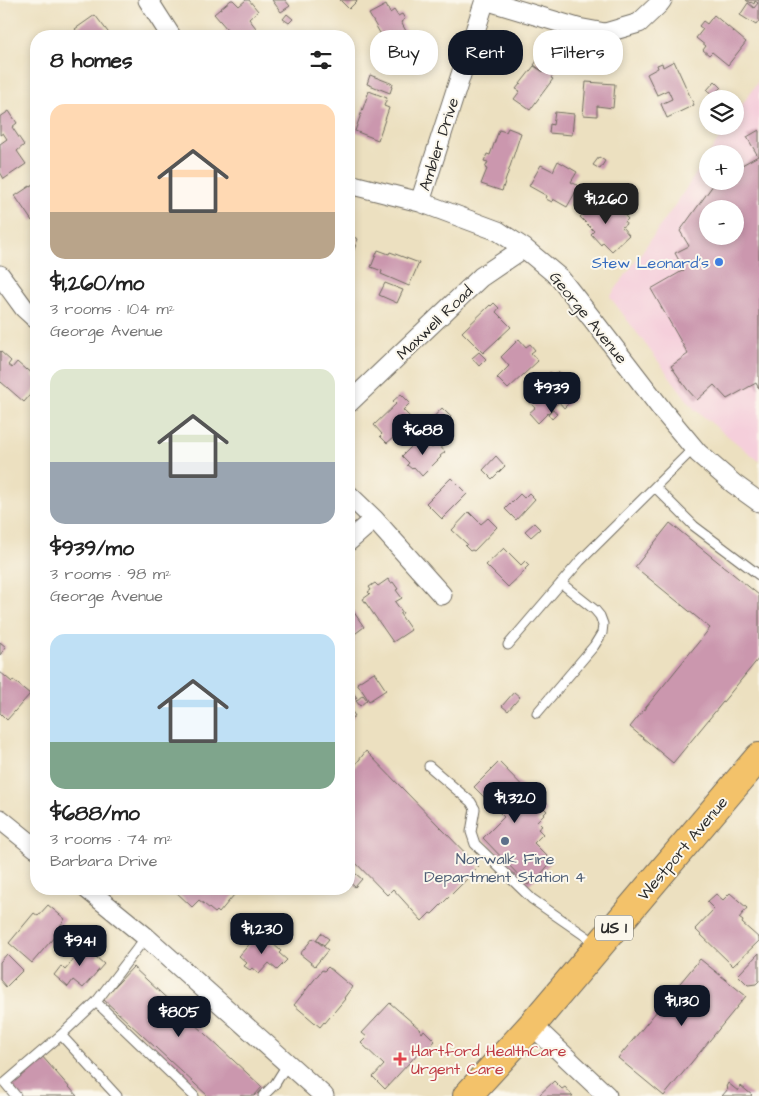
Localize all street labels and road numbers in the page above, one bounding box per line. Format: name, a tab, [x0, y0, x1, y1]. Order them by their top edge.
street label: Ambler Drive	[414, 95, 464, 194]
street label: George Avenue	[543, 267, 633, 369]
street label: Maxwell Road	[392, 281, 478, 365]
street label: Westport Avenue	[633, 792, 733, 905]
road number: US 1	[595, 916, 633, 940]

